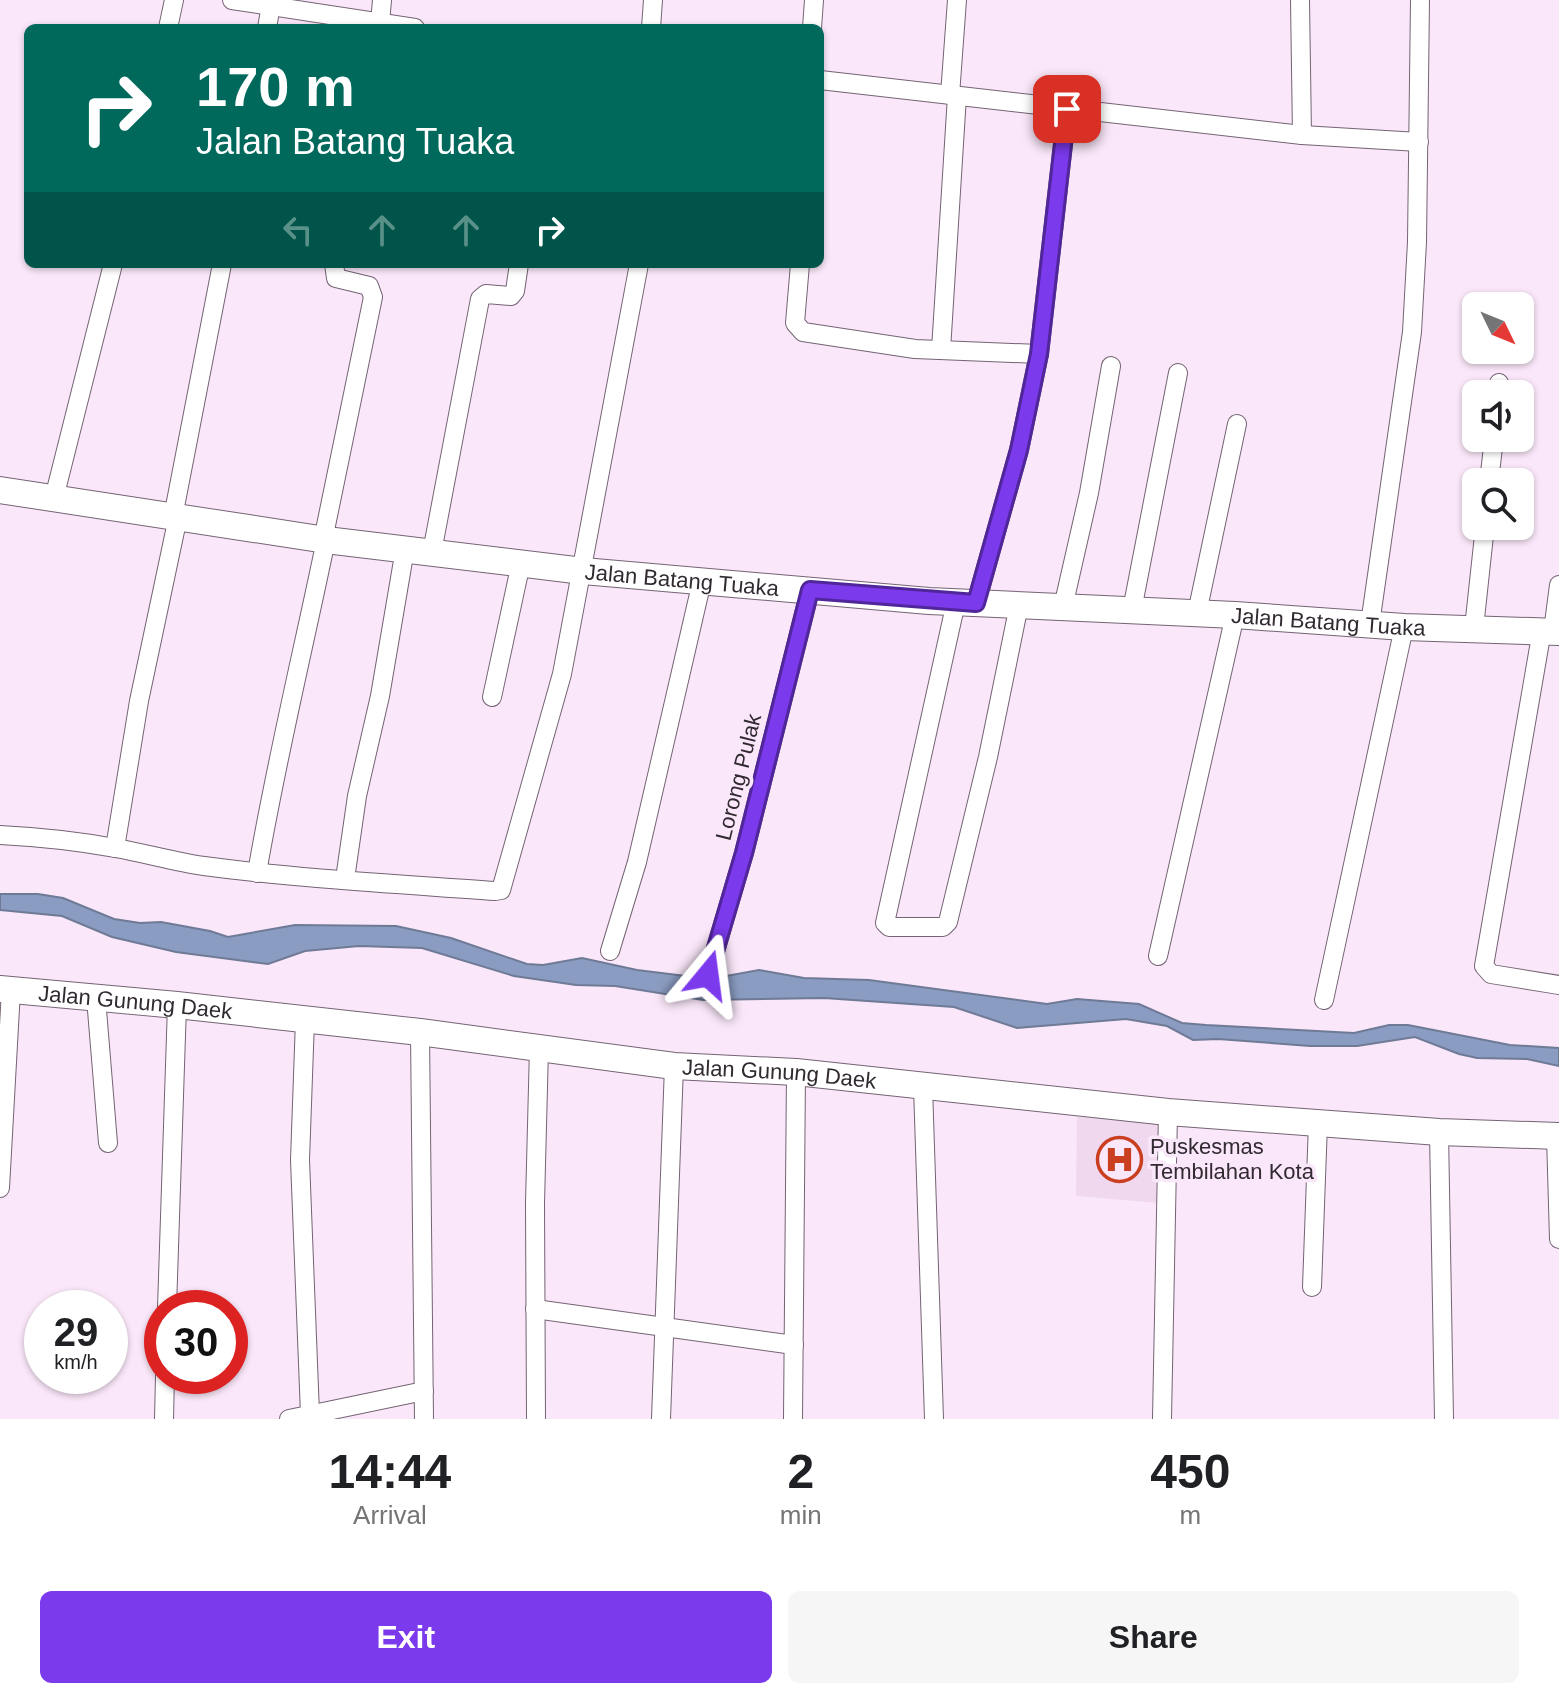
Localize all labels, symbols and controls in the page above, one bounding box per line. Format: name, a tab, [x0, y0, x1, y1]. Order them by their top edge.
text: 170 m	[196, 55, 355, 118]
icon: right	[64, 56, 168, 160]
pin	[1033, 75, 1101, 143]
icon: arrive	[1045, 87, 1089, 131]
text: Jalan Batang Tuaka	[196, 121, 514, 162]
icon: left	[276, 208, 320, 252]
icon: ahead	[360, 208, 404, 252]
icon: ahead	[444, 208, 488, 252]
icon: right	[528, 208, 572, 252]
north arrow	[1462, 292, 1534, 364]
map controls	[1462, 292, 1534, 540]
button: sound	[1462, 380, 1534, 452]
button: search	[1462, 468, 1534, 540]
street label: Jalan Batang Tuaka	[584, 559, 781, 601]
street label: Jalan Batang Tuaka	[1230, 603, 1427, 641]
street label: Lorong Pulak	[711, 710, 767, 843]
position arrow	[666, 933, 750, 1017]
street label: Jalan Gunung Daek	[37, 981, 235, 1024]
street label: Jalan Gunung Daek	[682, 1054, 879, 1094]
place label: Puskesmas Tembilahan Kota	[1150, 1134, 1315, 1184]
hospital icon: Puskesmas Tembilahan Kota	[1095, 1135, 1143, 1183]
speed limit sign: 30	[144, 1290, 248, 1394]
text: 29	[54, 1310, 98, 1354]
text: km/h	[54, 1351, 98, 1373]
text: 14:44	[329, 1445, 451, 1498]
text: 2	[787, 1445, 814, 1498]
text: 450	[1150, 1445, 1230, 1498]
text: Arrival	[353, 1500, 427, 1530]
text: min	[780, 1500, 822, 1530]
text: m	[1180, 1500, 1201, 1530]
button: Exit	[40, 1591, 772, 1683]
button: Share	[788, 1591, 1519, 1683]

